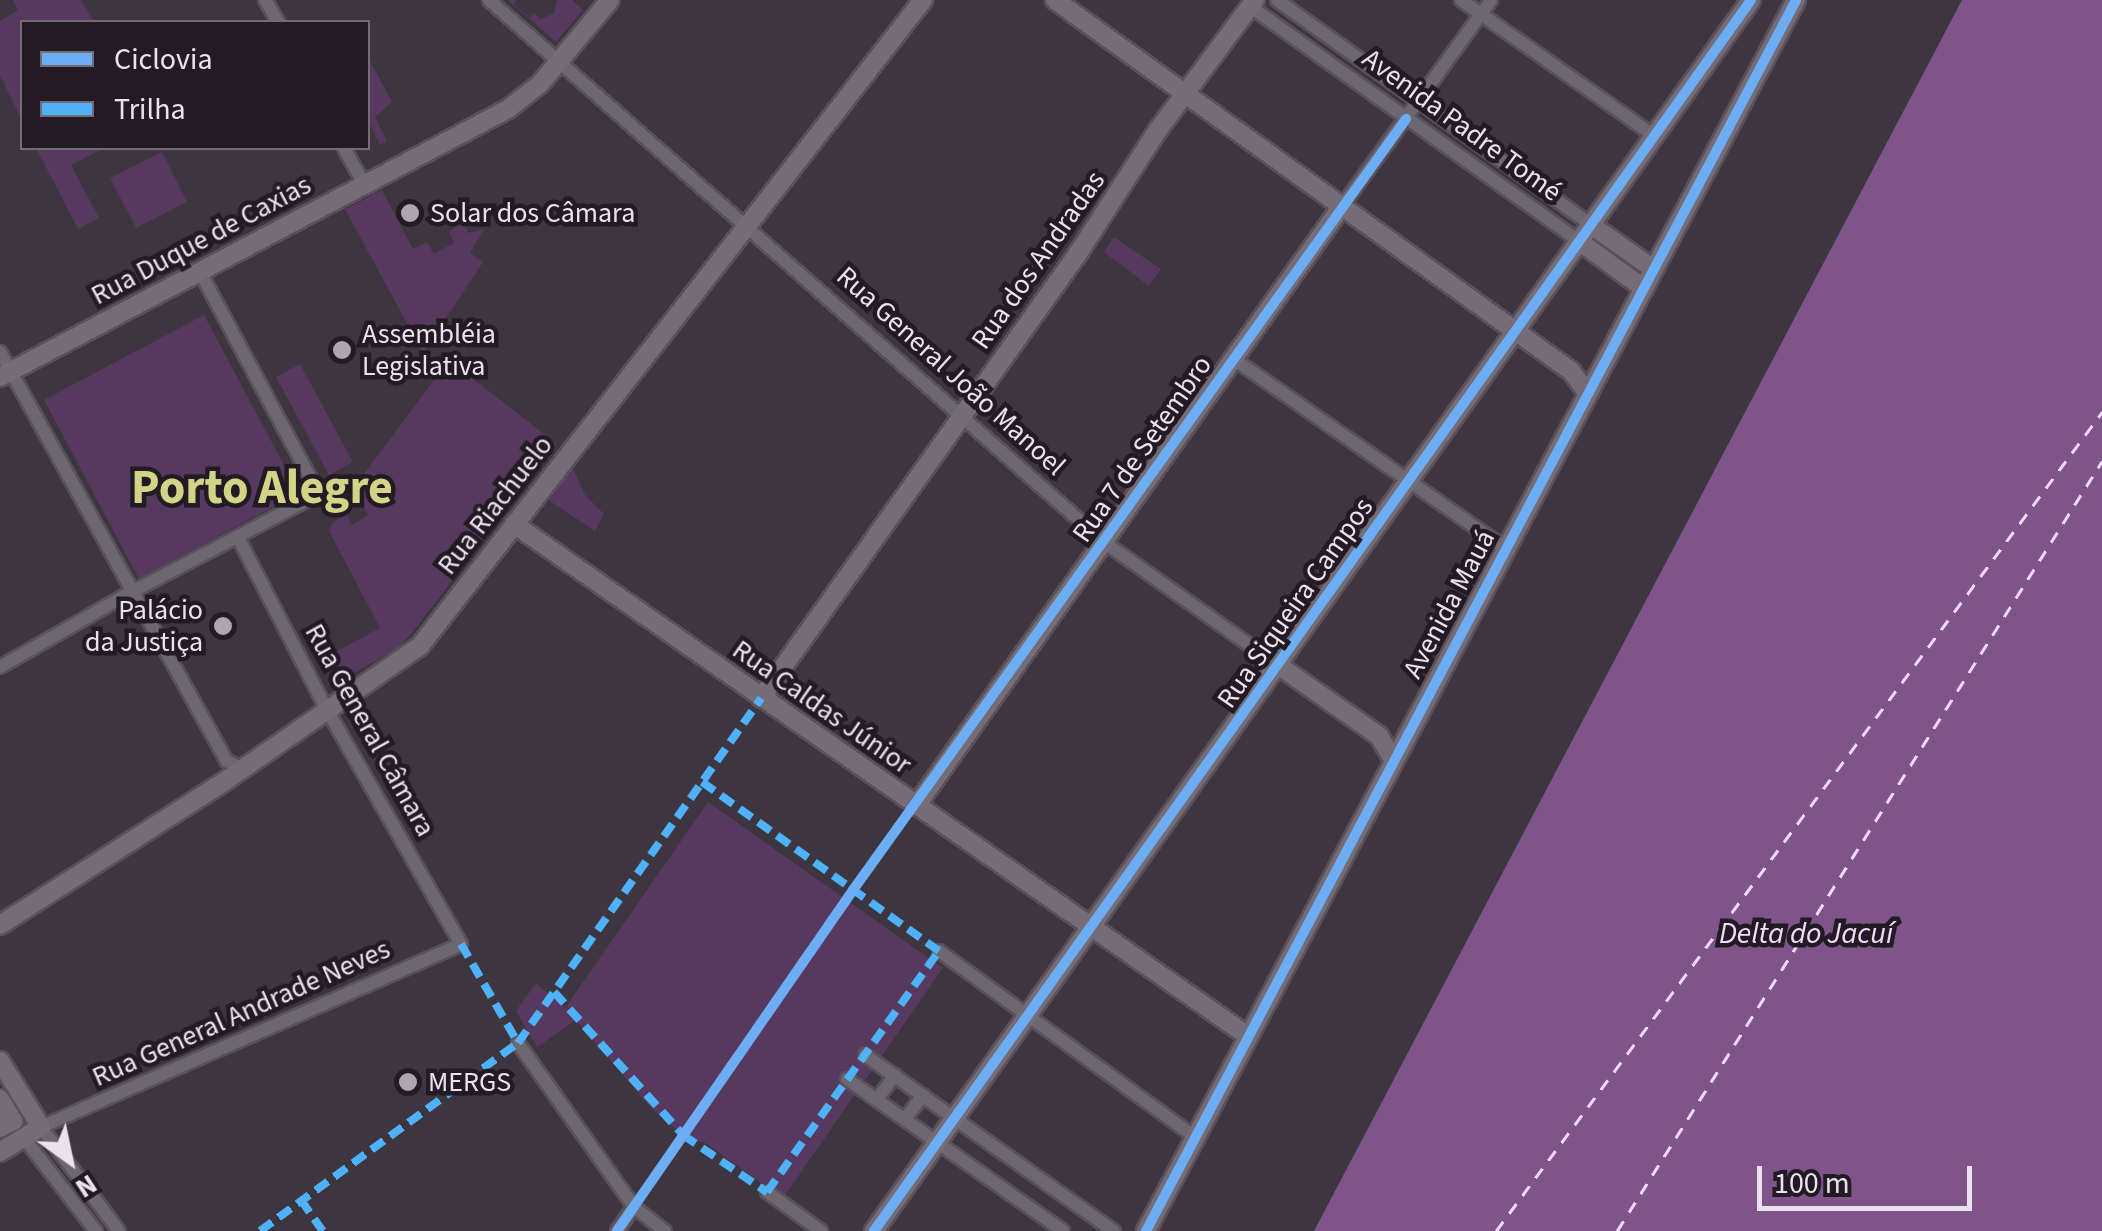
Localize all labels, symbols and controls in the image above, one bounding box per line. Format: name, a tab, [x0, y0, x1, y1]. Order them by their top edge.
legend	[20, 20, 370, 150]
text: Ciclovia	[114, 38, 213, 81]
street label: Avenida Padre Tomé	[1356, 41, 1568, 209]
text: Trilha	[114, 88, 186, 131]
street label: Rua dos Andradas	[964, 165, 1112, 355]
street label: Rua Duque de Caxias	[85, 168, 317, 312]
place label: Solar dos Câmara	[430, 196, 635, 230]
marker: Solar dos Câmara	[399, 202, 421, 224]
street label: Rua General João Manoel	[830, 259, 1072, 483]
place label: Assembléia Legislativa	[362, 317, 496, 383]
marker: Assembléia Legislativa	[331, 339, 353, 361]
street label: Rua 7 de Setembro	[1065, 349, 1219, 549]
street label: Rua Riachuelo	[430, 429, 560, 581]
district label: Porto Alegre	[131, 460, 393, 518]
street label: Rua Siqueira Campos	[1210, 491, 1380, 715]
street label: Avenida Mauá	[1396, 524, 1502, 684]
place label: Palácio da Justiça	[85, 593, 203, 659]
marker: Palácio da Justiça	[212, 615, 234, 637]
street label: Rua General Câmara	[298, 618, 442, 842]
street label: Rua Caldas Júnior	[726, 633, 918, 781]
water label: Delta do Jacuí	[1719, 916, 1893, 952]
street label: Rua General Andrade Neves	[87, 932, 395, 1094]
place label: MERGS	[428, 1065, 511, 1099]
marker: MERGS	[397, 1071, 419, 1093]
north arrow	[20, 1111, 120, 1211]
scale bar	[1762, 1146, 1977, 1208]
text: 100 m	[1774, 1162, 1850, 1205]
text: N	[68, 1164, 105, 1208]

